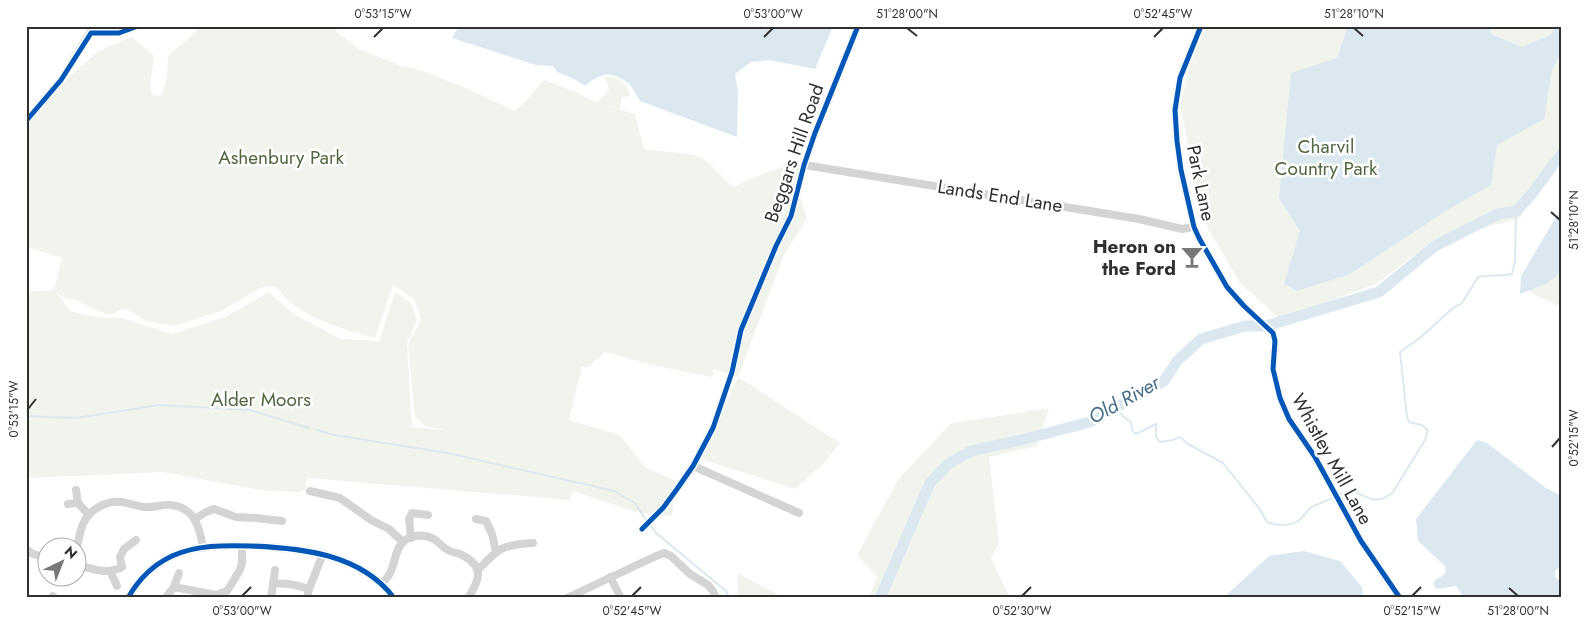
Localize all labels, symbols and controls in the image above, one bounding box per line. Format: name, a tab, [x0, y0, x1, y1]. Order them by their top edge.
text: 0°53'15"W	[355, 5, 412, 23]
text: 0°53'00"W	[743, 5, 803, 23]
text: 51°28'00"N	[876, 5, 938, 23]
text: 0°52'45"W	[1134, 5, 1193, 23]
text: 51°28'10"N	[1324, 5, 1384, 23]
street label: Beggars Hill Road	[758, 80, 830, 226]
park label: Charvil Country Park	[1275, 133, 1378, 182]
street label: Park Lane	[1180, 143, 1222, 224]
park label: Ashenbury Park	[218, 144, 345, 171]
street label: Lands End Lane	[936, 173, 1065, 219]
text: 51°28'10"N	[1565, 190, 1583, 250]
place label: Heron on the Ford	[1093, 233, 1176, 282]
bar icon: Heron on the Ford	[1179, 244, 1205, 270]
water label: Old River	[1083, 368, 1166, 432]
text: 0°53'15"W	[5, 380, 23, 437]
park label: Alder Moors	[211, 386, 311, 413]
street label: Whistley Mill Lane	[1285, 389, 1379, 530]
text: 0°52'15"W	[1565, 409, 1583, 467]
north arrow	[38, 536, 88, 586]
text: N	[60, 541, 82, 564]
text: 0°53'00"W	[212, 602, 272, 620]
text: 0°52'45"W	[603, 602, 662, 620]
text: 0°52'30"W	[993, 602, 1052, 620]
text: 0°52'15"W	[1383, 602, 1441, 620]
text: 51°28'00"N	[1487, 602, 1549, 620]

